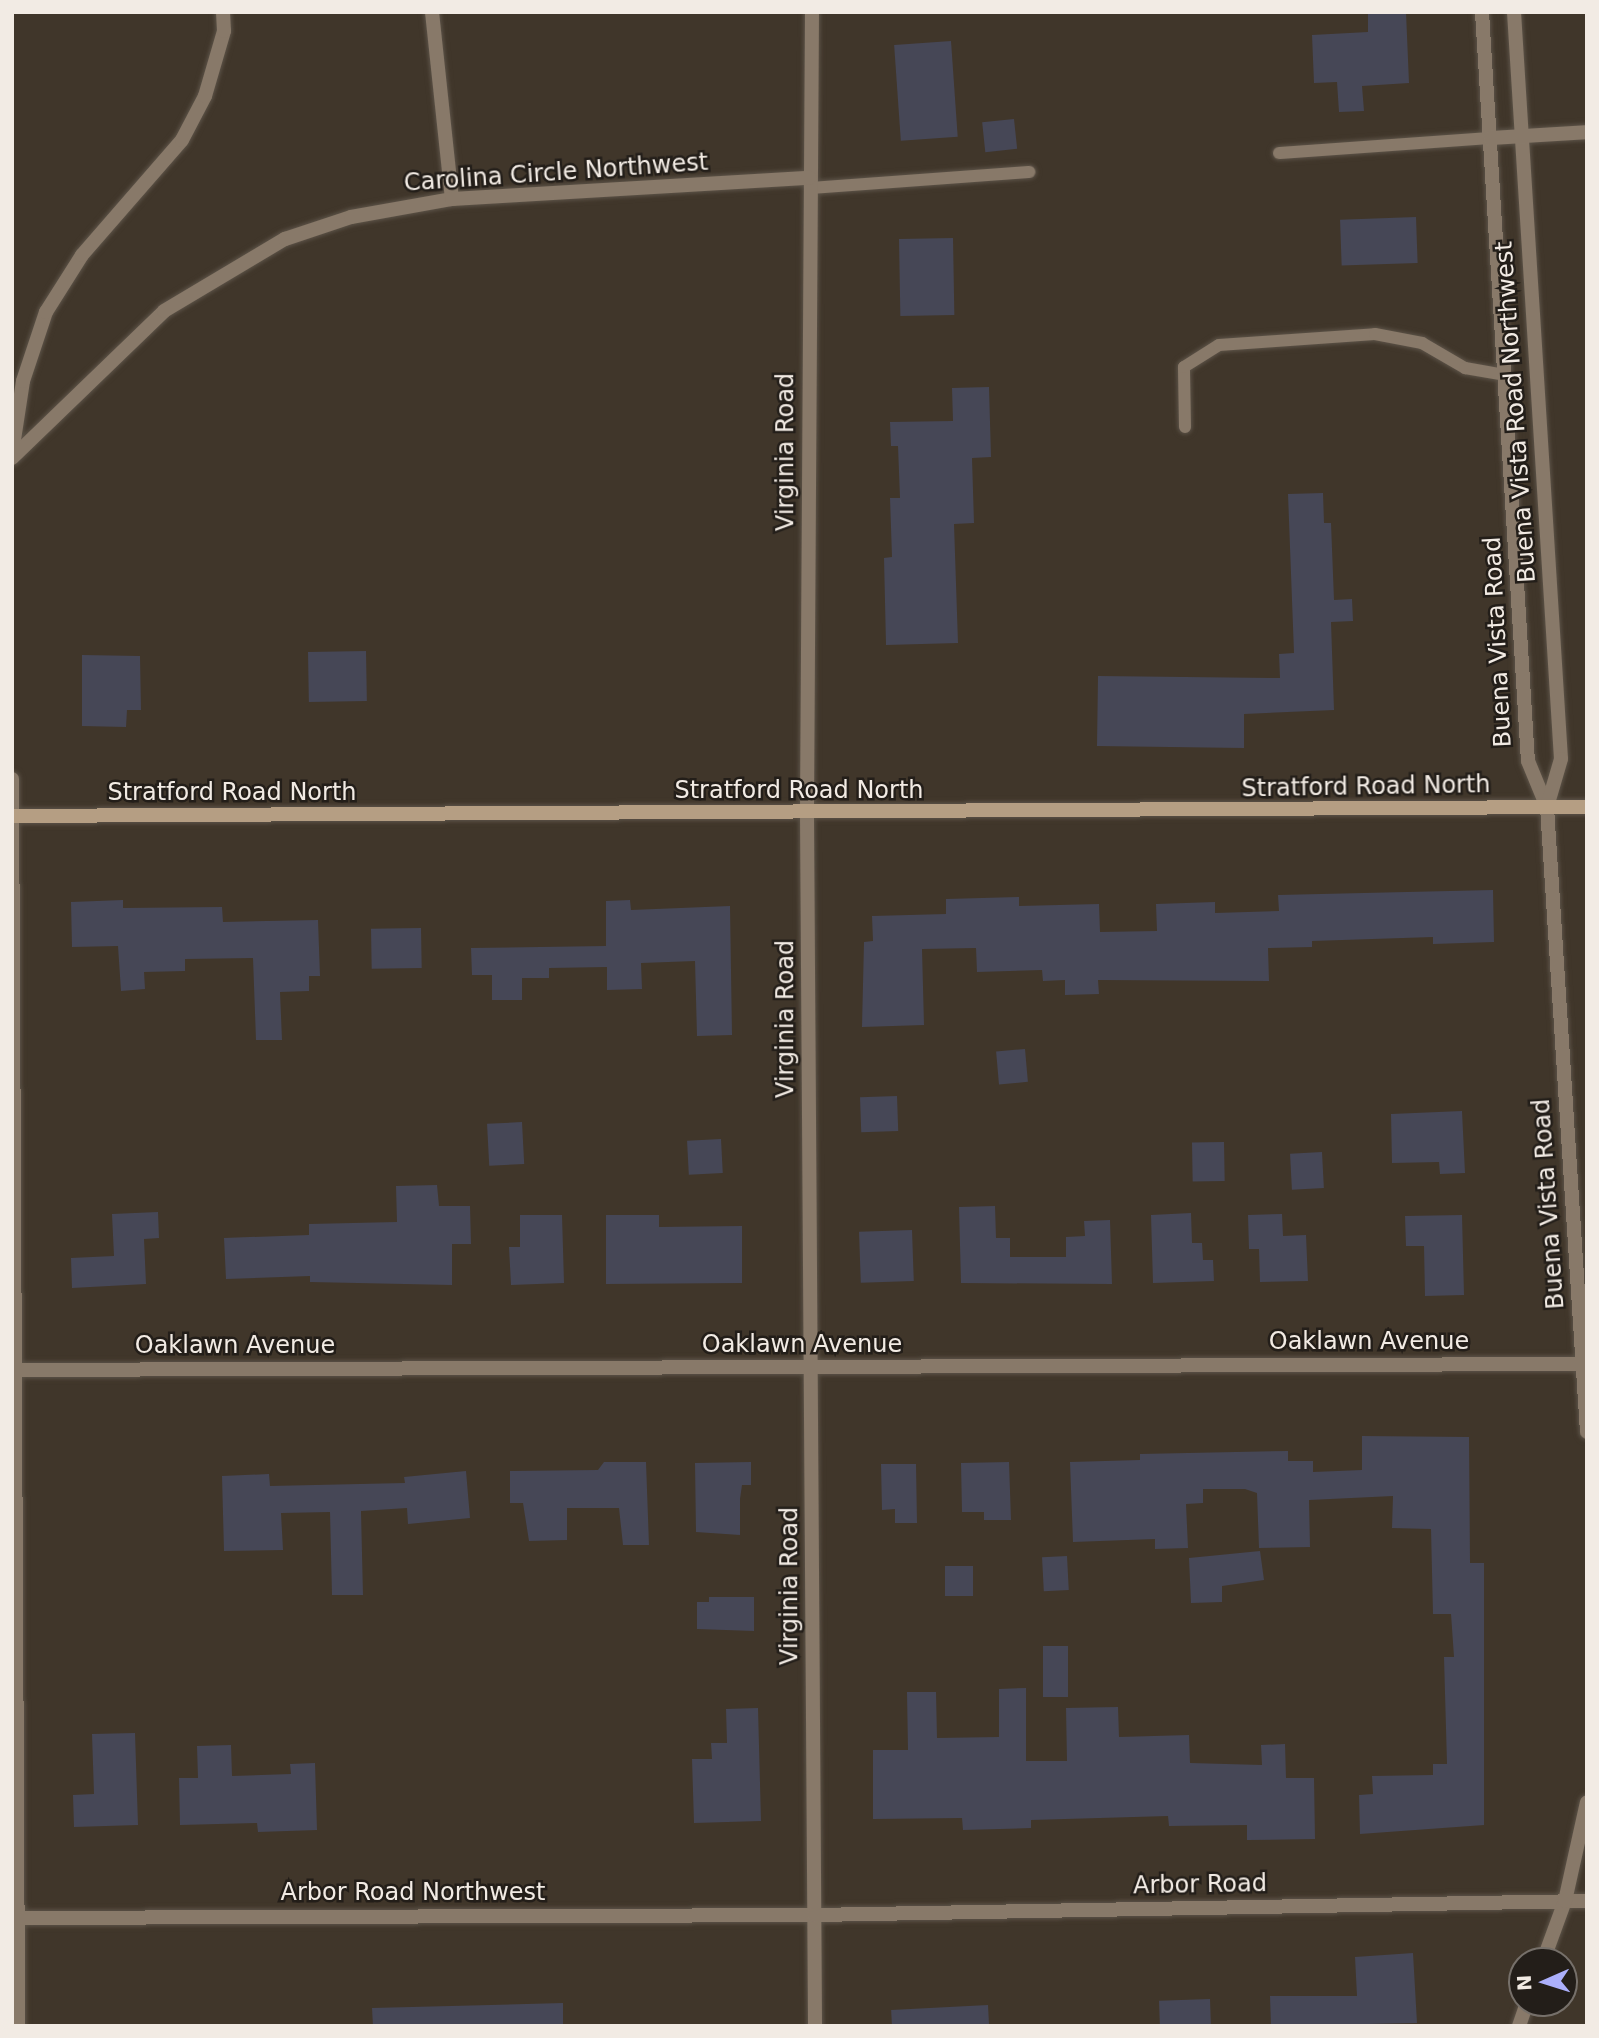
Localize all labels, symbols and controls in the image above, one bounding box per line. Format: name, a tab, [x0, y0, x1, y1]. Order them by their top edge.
street label: Carolina Circle Northwest	[403, 148, 709, 198]
street label: Buena Vista Road Northwest	[1490, 240, 1542, 584]
street label: Virginia Road	[772, 373, 800, 531]
street label: Buena Vista Road	[1478, 536, 1518, 748]
street label: Stratford Road North	[1241, 770, 1491, 804]
street label: Stratford Road North	[674, 777, 924, 805]
street label: Stratford Road North	[107, 779, 357, 807]
street label: Virginia Road	[772, 940, 800, 1098]
street label: Buena Vista Road	[1527, 1098, 1571, 1310]
street label: Oaklawn Avenue	[1269, 1328, 1469, 1356]
street label: Oaklawn Avenue	[702, 1331, 902, 1359]
street label: Oaklawn Avenue	[135, 1332, 335, 1360]
street label: Virginia Road	[776, 1507, 804, 1665]
street label: Arbor Road	[1133, 1869, 1267, 1901]
street label: Arbor Road Northwest	[281, 1879, 545, 1907]
north arrow	[1508, 1947, 1578, 2017]
text: N	[1513, 1974, 1535, 1992]

